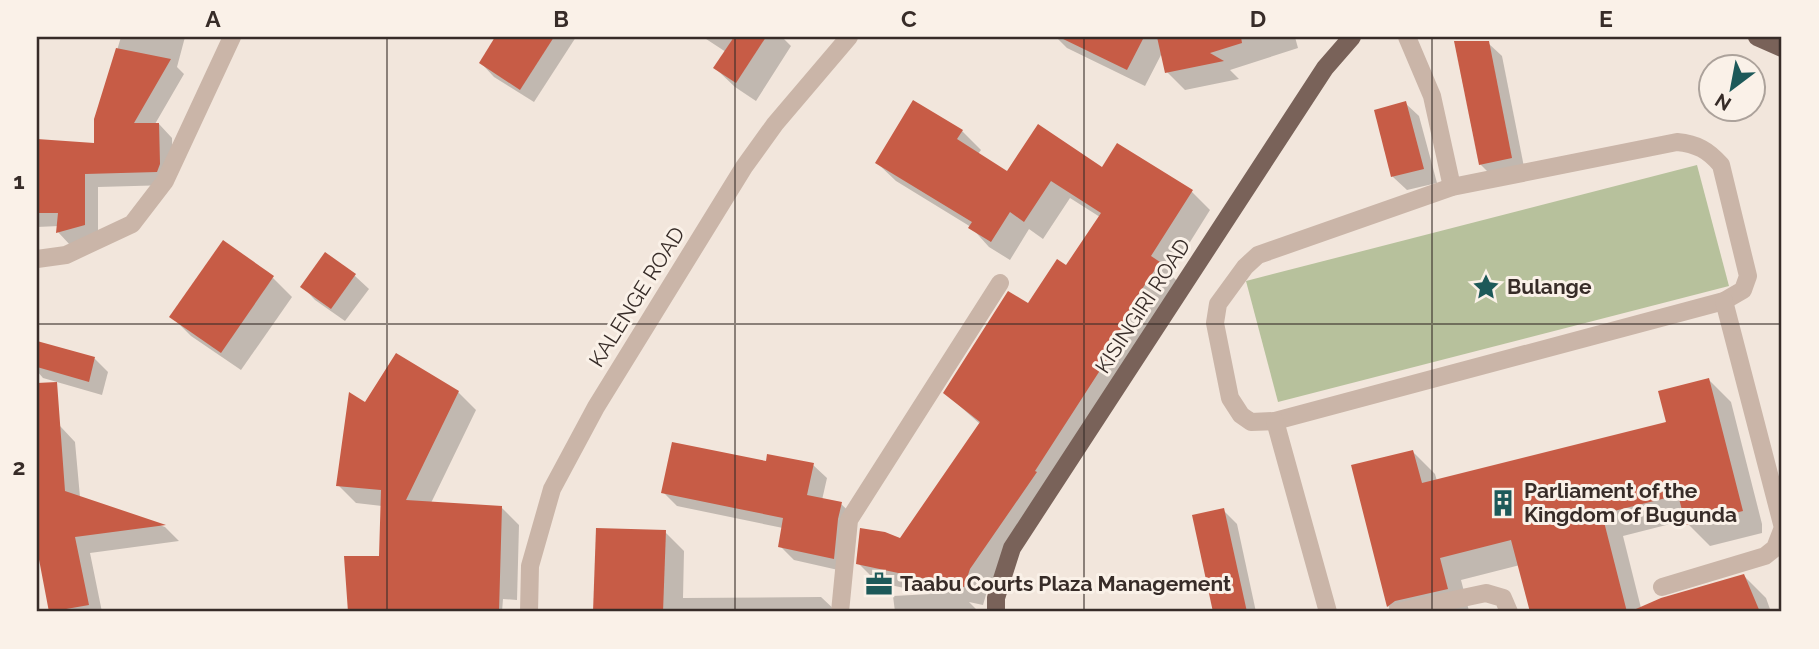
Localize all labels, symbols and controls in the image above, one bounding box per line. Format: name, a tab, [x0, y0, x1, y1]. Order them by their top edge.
text: A	[205, 5, 221, 32]
text: B	[553, 5, 569, 32]
text: C	[901, 5, 917, 32]
text: D	[1250, 5, 1266, 32]
text: E	[1599, 5, 1613, 32]
north arrow	[1696, 52, 1766, 122]
text: N	[1711, 89, 1735, 116]
text: 1	[13, 167, 25, 194]
street label: KALENGE ROAD	[584, 222, 690, 371]
street label: KISINGIRI ROAD	[1090, 234, 1195, 378]
place icon: Bulange	[1471, 272, 1501, 302]
place label: Bulange	[1507, 274, 1592, 299]
text: 2	[13, 453, 25, 480]
place label: Parliament of the Kingdom of Bugunda	[1524, 478, 1737, 527]
building icon: Parliament of the Kingdom of Bugunda	[1488, 488, 1518, 518]
office icon: Taabu Courts Plaza Management	[864, 569, 894, 599]
place label: Taabu Courts Plaza Management	[900, 571, 1231, 596]

